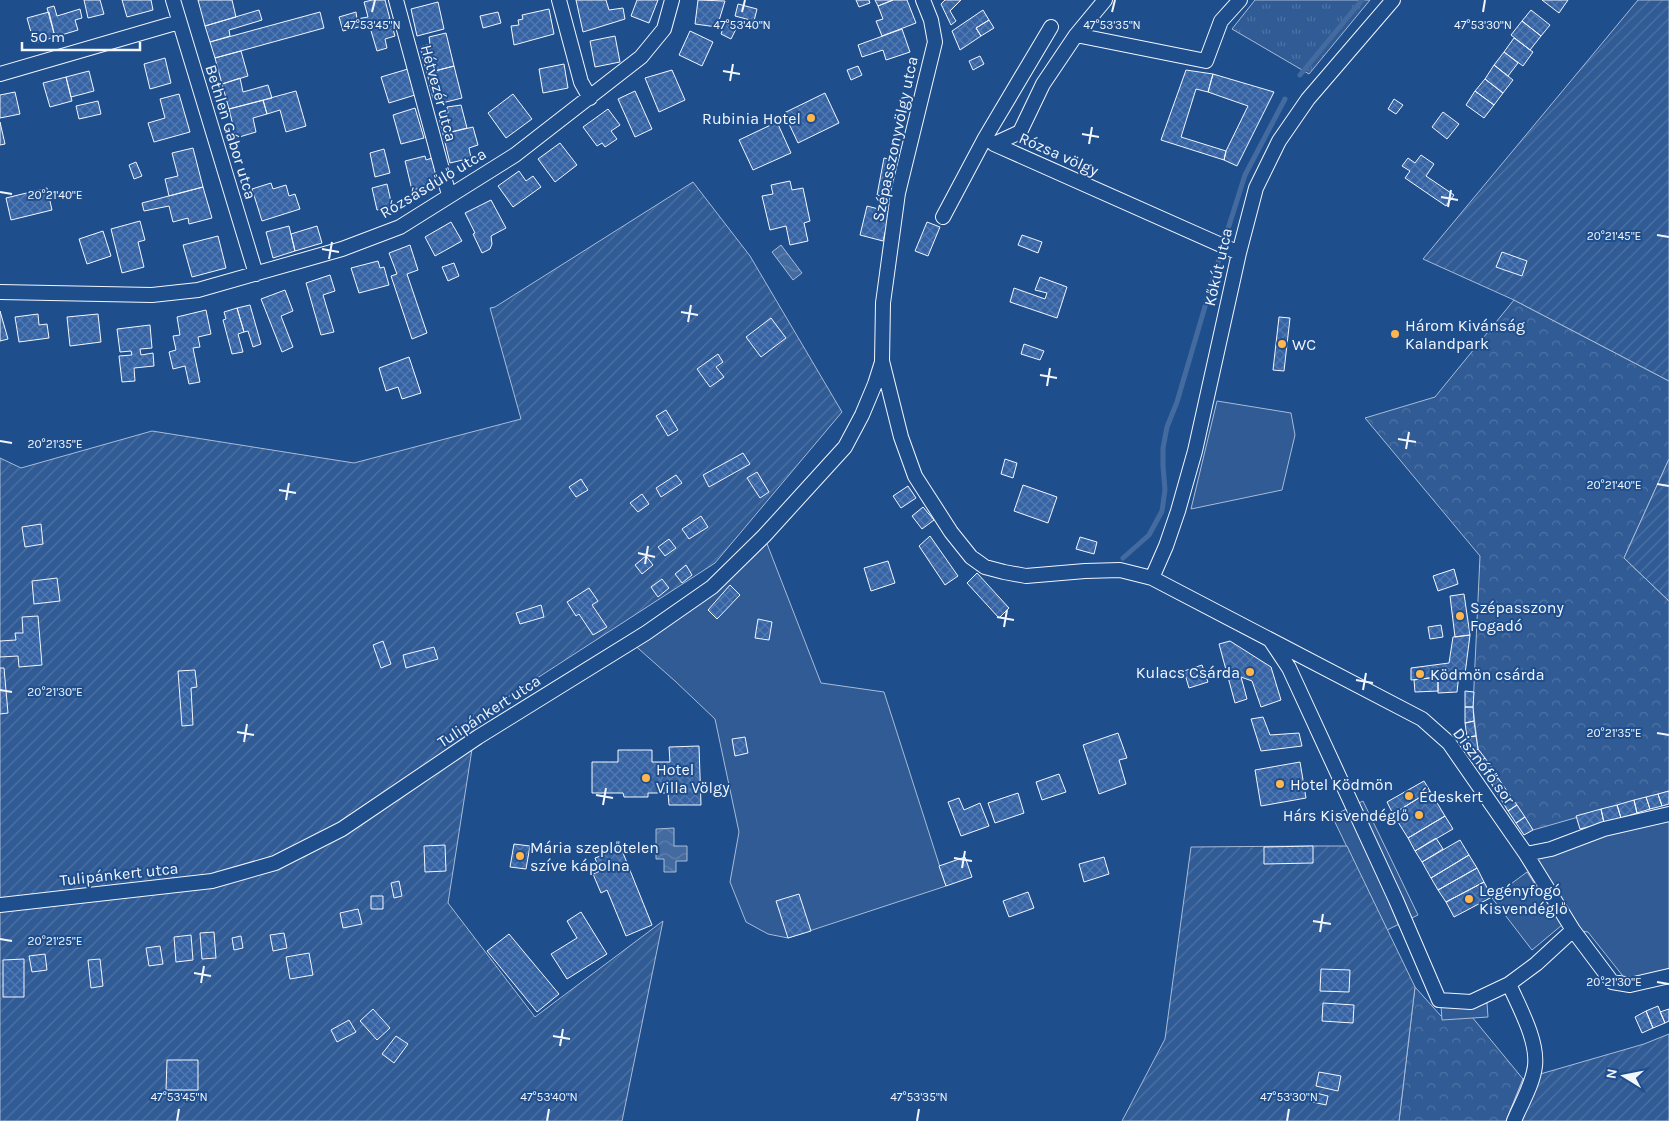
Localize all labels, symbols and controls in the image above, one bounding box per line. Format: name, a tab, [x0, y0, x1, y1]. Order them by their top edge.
text: 47°53'45"N	[343, 18, 401, 32]
text: 47°53'40"N	[713, 18, 771, 32]
text: 47°53'35"N	[1083, 18, 1141, 32]
text: 47°53'30"N	[1454, 18, 1512, 32]
scale bar	[22, 20, 140, 52]
text: 50 m	[30, 28, 65, 46]
street label: Hétvezér utca	[417, 43, 461, 143]
street label: Szépasszonyvölgy utca	[868, 55, 922, 223]
street label: Bethlen Gábor utca	[201, 62, 261, 202]
place label: Rubinia Hotel	[702, 109, 801, 128]
marker: Rubinia Hotel	[805, 112, 817, 124]
street label: Rózsa völgy	[1016, 128, 1102, 180]
street label: Rózsásdűlő utca	[376, 144, 490, 222]
text: 20°21'40"E	[28, 188, 82, 202]
street label: Kőkút utca	[1200, 226, 1236, 308]
text: 20°21'45"E	[1587, 229, 1641, 243]
place label: Három Kivánság Kalandpark	[1405, 316, 1525, 353]
marker: Három Kivánság Kalandpark	[1389, 328, 1401, 340]
place label: WC	[1292, 335, 1316, 354]
marker: WC	[1276, 338, 1288, 350]
text: 20°21'35"E	[28, 437, 82, 451]
text: 20°21'40"E	[1587, 478, 1641, 492]
place label: Szépasszony Fogadó	[1470, 598, 1564, 635]
marker: Szépasszony Fogadó	[1454, 610, 1466, 622]
place label: Kulacs Csárda	[1136, 663, 1240, 682]
place label: Ködmön csárda	[1430, 665, 1545, 684]
marker: Kulacs Csárda	[1244, 666, 1256, 678]
marker: Ködmön csárda	[1414, 668, 1426, 680]
street label: Tulipánkert utca	[434, 671, 544, 751]
text: 20°21'30"E	[27, 685, 83, 699]
street label: Disznófő sor	[1449, 724, 1519, 808]
text: 20°21'35"E	[1587, 726, 1641, 740]
place label: Hotel Villa Völgy	[656, 760, 730, 797]
marker: Hotel Villa Völgy	[640, 772, 652, 784]
place label: Hotel Ködmön	[1290, 775, 1393, 794]
marker: Hotel Ködmön	[1274, 778, 1286, 790]
place label: Édeskert	[1419, 787, 1483, 806]
marker: Édeskert	[1403, 790, 1415, 802]
place label: Hárs Kisvendéglő	[1283, 806, 1409, 825]
marker: Hárs Kisvendéglő	[1413, 809, 1425, 821]
place label: Mária szeplőtelen szíve kápolna	[530, 838, 659, 875]
marker: Mária szeplőtelen szíve kápolna	[514, 850, 526, 862]
street label: Tulipánkert utca	[59, 858, 179, 890]
place label: Legényfogó Kisvendéglő	[1479, 881, 1568, 918]
marker: Legényfogó Kisvendéglő	[1463, 893, 1475, 905]
text: 20°21'25"E	[28, 934, 82, 948]
text: 20°21'30"E	[1586, 975, 1642, 989]
north arrow	[1599, 1051, 1649, 1101]
text: N	[1602, 1067, 1621, 1080]
text: 47°53'45"N	[150, 1090, 208, 1104]
text: 47°53'40"N	[520, 1090, 578, 1104]
text: 47°53'35"N	[890, 1090, 948, 1104]
text: 47°53'30"N	[1260, 1090, 1318, 1104]

